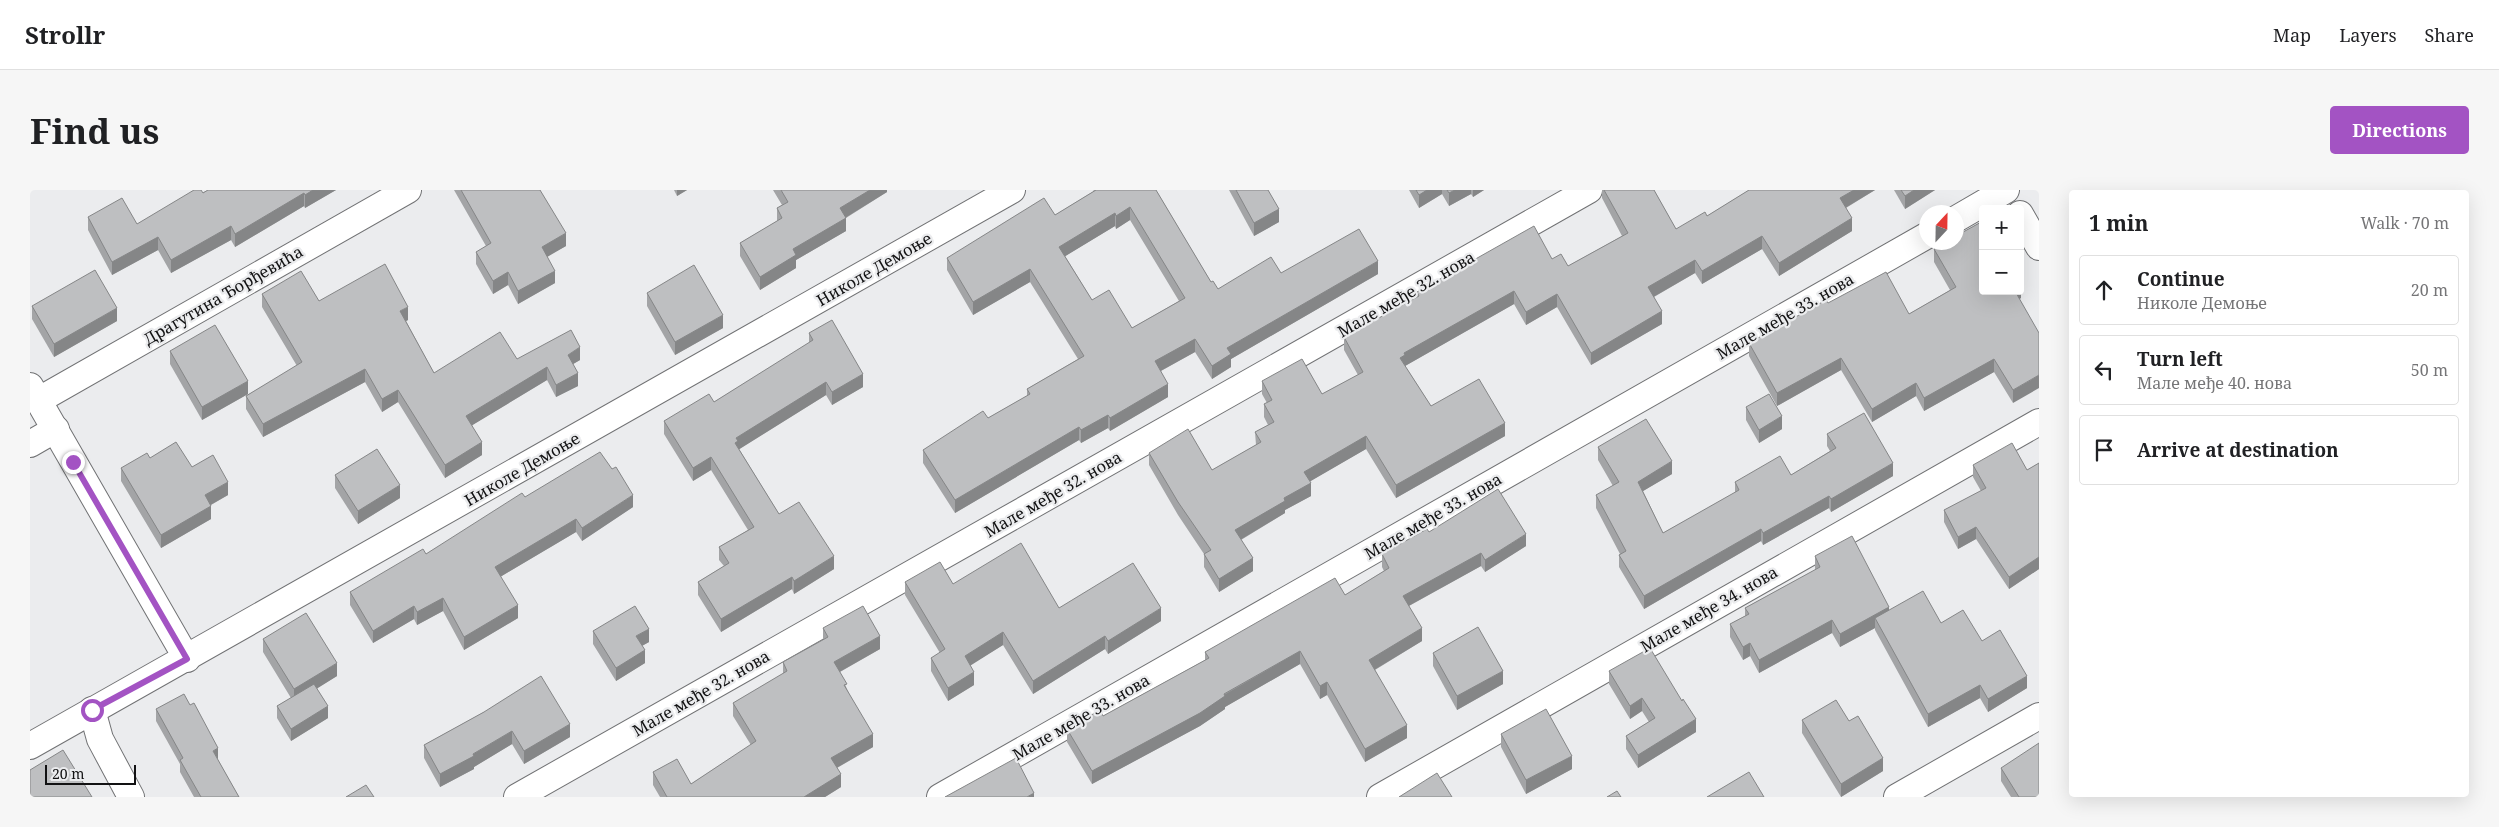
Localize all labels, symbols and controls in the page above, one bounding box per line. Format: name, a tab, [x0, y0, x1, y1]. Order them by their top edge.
text: Strollr	[25, 18, 105, 51]
text: Map	[2273, 23, 2311, 47]
text: Layers	[2339, 23, 2397, 47]
text: Share	[2425, 23, 2474, 47]
button: Directions	[2330, 106, 2469, 154]
text: Find us	[30, 107, 159, 154]
north arrow	[1919, 205, 1964, 250]
map controls	[1979, 205, 2024, 295]
button: +	[1979, 205, 2024, 250]
text: 1 min	[2089, 209, 2148, 237]
text: Walk · 70 m	[2361, 212, 2449, 234]
street label: Николе Демоње	[812, 227, 936, 311]
street label: Драгутина Ђорђевића	[139, 240, 307, 350]
street label: Мале међе 32. нова	[1333, 246, 1479, 342]
button: −	[1979, 250, 2024, 295]
text: Continue	[2137, 266, 2225, 292]
street label: Мале међе 33. нова	[1712, 268, 1858, 364]
icon: ahead	[2090, 276, 2118, 304]
text: 20 m	[2411, 279, 2448, 301]
text: Николе Демоње	[2137, 292, 2267, 314]
text: Turn left	[2137, 346, 2223, 372]
icon: left	[2090, 356, 2118, 384]
text: 50 m	[2411, 359, 2448, 381]
text: Мале међе 40. нова	[2137, 372, 2292, 394]
street label: Николе Демоње	[460, 427, 584, 511]
icon: arrive	[2090, 436, 2118, 464]
text: Arrive at destination	[2137, 437, 2339, 463]
street label: Мале међе 32. нова	[980, 446, 1126, 542]
route end	[62, 451, 85, 474]
street label: Мале међе 33. нова	[1360, 468, 1506, 564]
street label: Мале међе 34. нова	[1636, 561, 1782, 657]
street label: Мале међе 32. нова	[628, 645, 774, 741]
street label: Мале међе 33. нова	[1008, 669, 1154, 765]
route start	[81, 699, 104, 722]
scale bar	[45, 762, 136, 785]
text: 20 m	[52, 764, 85, 783]

